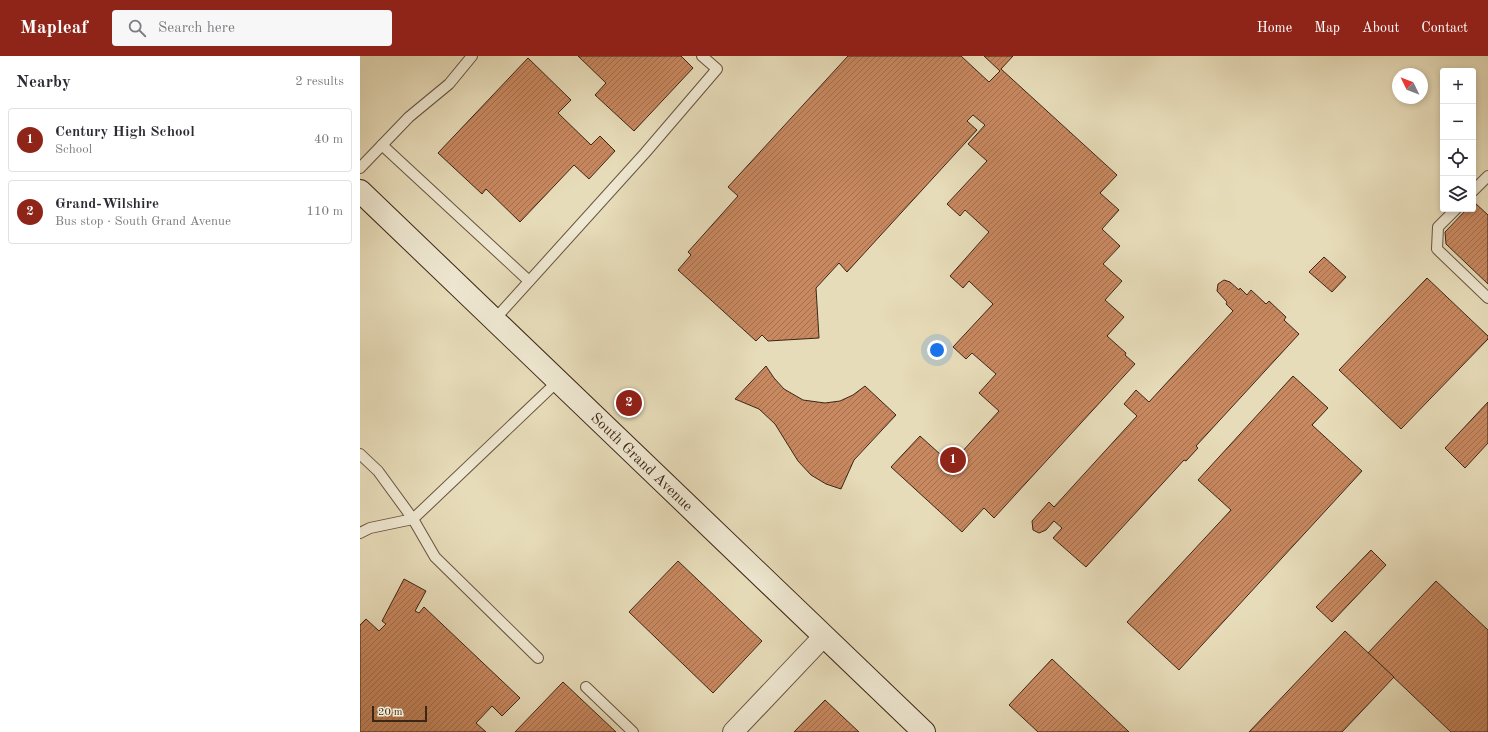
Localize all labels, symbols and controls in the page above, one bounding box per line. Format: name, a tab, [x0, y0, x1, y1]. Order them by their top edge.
search box	[112, 10, 392, 46]
icon: search	[126, 17, 148, 39]
text: Mapleaf	[20, 19, 88, 38]
text: Search here	[158, 21, 235, 36]
text: Home	[1257, 21, 1292, 35]
text: Map	[1314, 21, 1340, 35]
text: About	[1362, 21, 1399, 35]
text: Contact	[1421, 21, 1468, 35]
north arrow	[1392, 68, 1428, 104]
map controls	[1440, 68, 1476, 212]
button: +	[1440, 68, 1476, 104]
text: Nearby	[16, 74, 71, 91]
text: 2 results	[295, 75, 344, 88]
button: −	[1440, 104, 1476, 140]
text: Century High School	[55, 125, 195, 140]
text: 1	[26, 133, 34, 146]
text: 40 m	[314, 133, 343, 146]
button: locate	[1440, 140, 1476, 176]
text: School	[55, 143, 92, 156]
button: layers	[1440, 176, 1476, 212]
text: Grand-Wilshire	[55, 197, 159, 212]
text: 2	[26, 205, 34, 218]
text: 110 m	[306, 205, 343, 218]
text: Bus stop · South Grand Avenue	[55, 215, 231, 228]
your location	[927, 340, 947, 360]
pin: 2	[616, 388, 642, 418]
street label: South Grand Avenue	[587, 411, 695, 515]
pin: 1	[940, 445, 966, 475]
scale bar	[372, 704, 427, 723]
text: 20 m	[378, 707, 403, 718]

